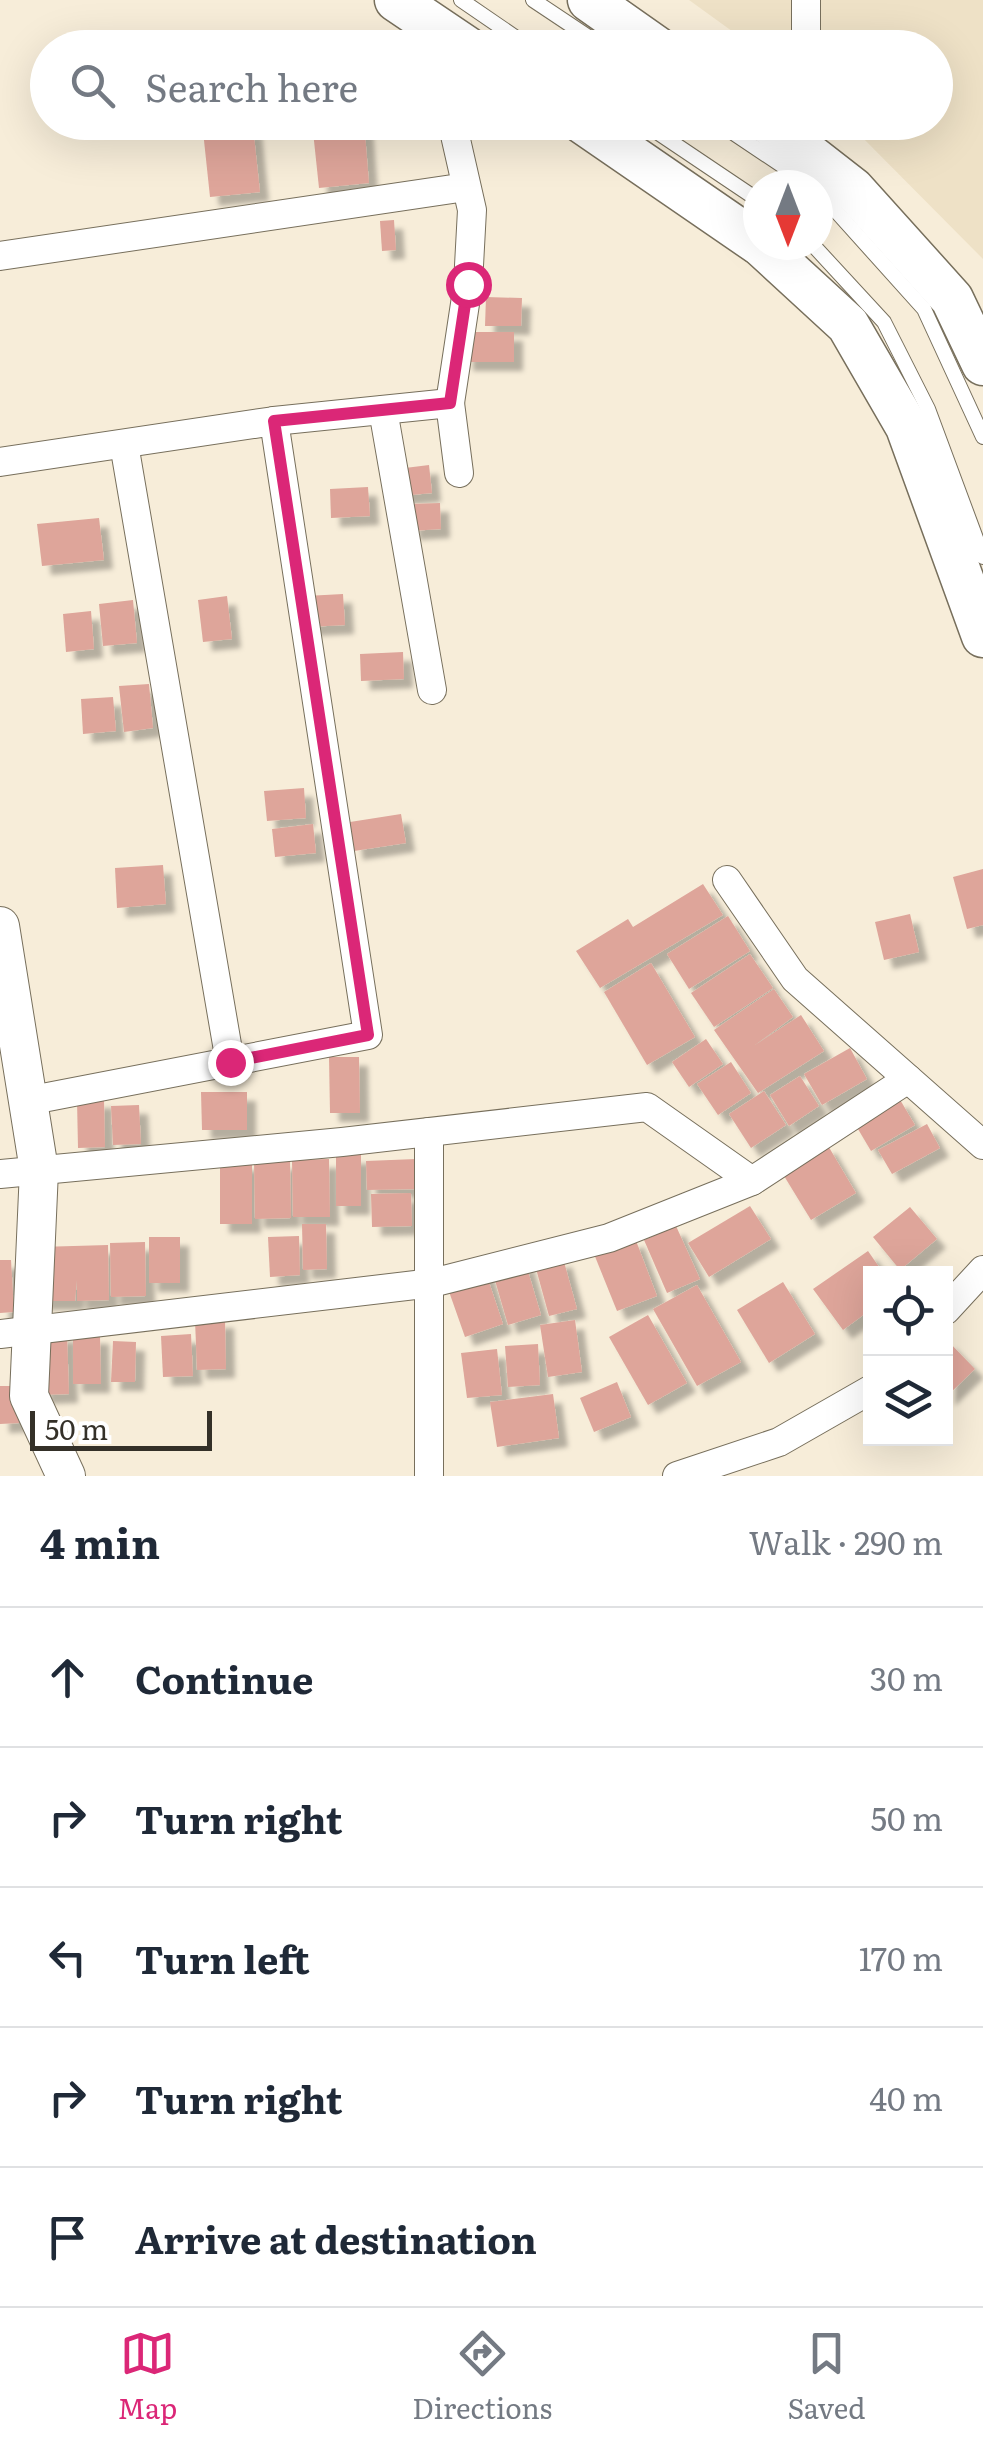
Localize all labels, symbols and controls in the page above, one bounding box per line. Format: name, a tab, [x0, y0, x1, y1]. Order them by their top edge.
search box	[30, 30, 953, 140]
text: Search here	[145, 57, 358, 114]
icon: search	[65, 58, 120, 113]
north arrow	[743, 170, 833, 260]
route start	[446, 262, 492, 308]
route end	[208, 1040, 254, 1086]
map controls	[863, 1266, 953, 1446]
button: locate	[863, 1266, 953, 1356]
button: layers	[863, 1356, 953, 1446]
scale bar	[30, 1406, 212, 1450]
text: 50 m	[45, 1407, 108, 1449]
text: 4 min	[40, 1510, 160, 1572]
text: Walk · 290 m	[749, 1517, 943, 1565]
text: Continue	[135, 1649, 313, 1706]
icon: ahead	[40, 1650, 95, 1705]
text: 30 m	[870, 1653, 943, 1701]
text: Turn right	[135, 1789, 342, 1846]
icon: right	[40, 1790, 95, 1845]
text: 50 m	[871, 1793, 943, 1841]
text: Turn left	[135, 1929, 310, 1986]
icon: left	[40, 1930, 95, 1985]
text: 170 m	[859, 1933, 943, 1981]
text: Turn right	[135, 2069, 342, 2126]
icon: right	[40, 2070, 95, 2125]
text: 40 m	[869, 2073, 943, 2121]
text: Arrive at destination	[135, 2209, 537, 2266]
icon: arrive	[40, 2210, 95, 2265]
tab: Map	[118, 2326, 177, 2428]
tab: Directions	[412, 2326, 552, 2428]
tab: Saved	[787, 2326, 865, 2428]

